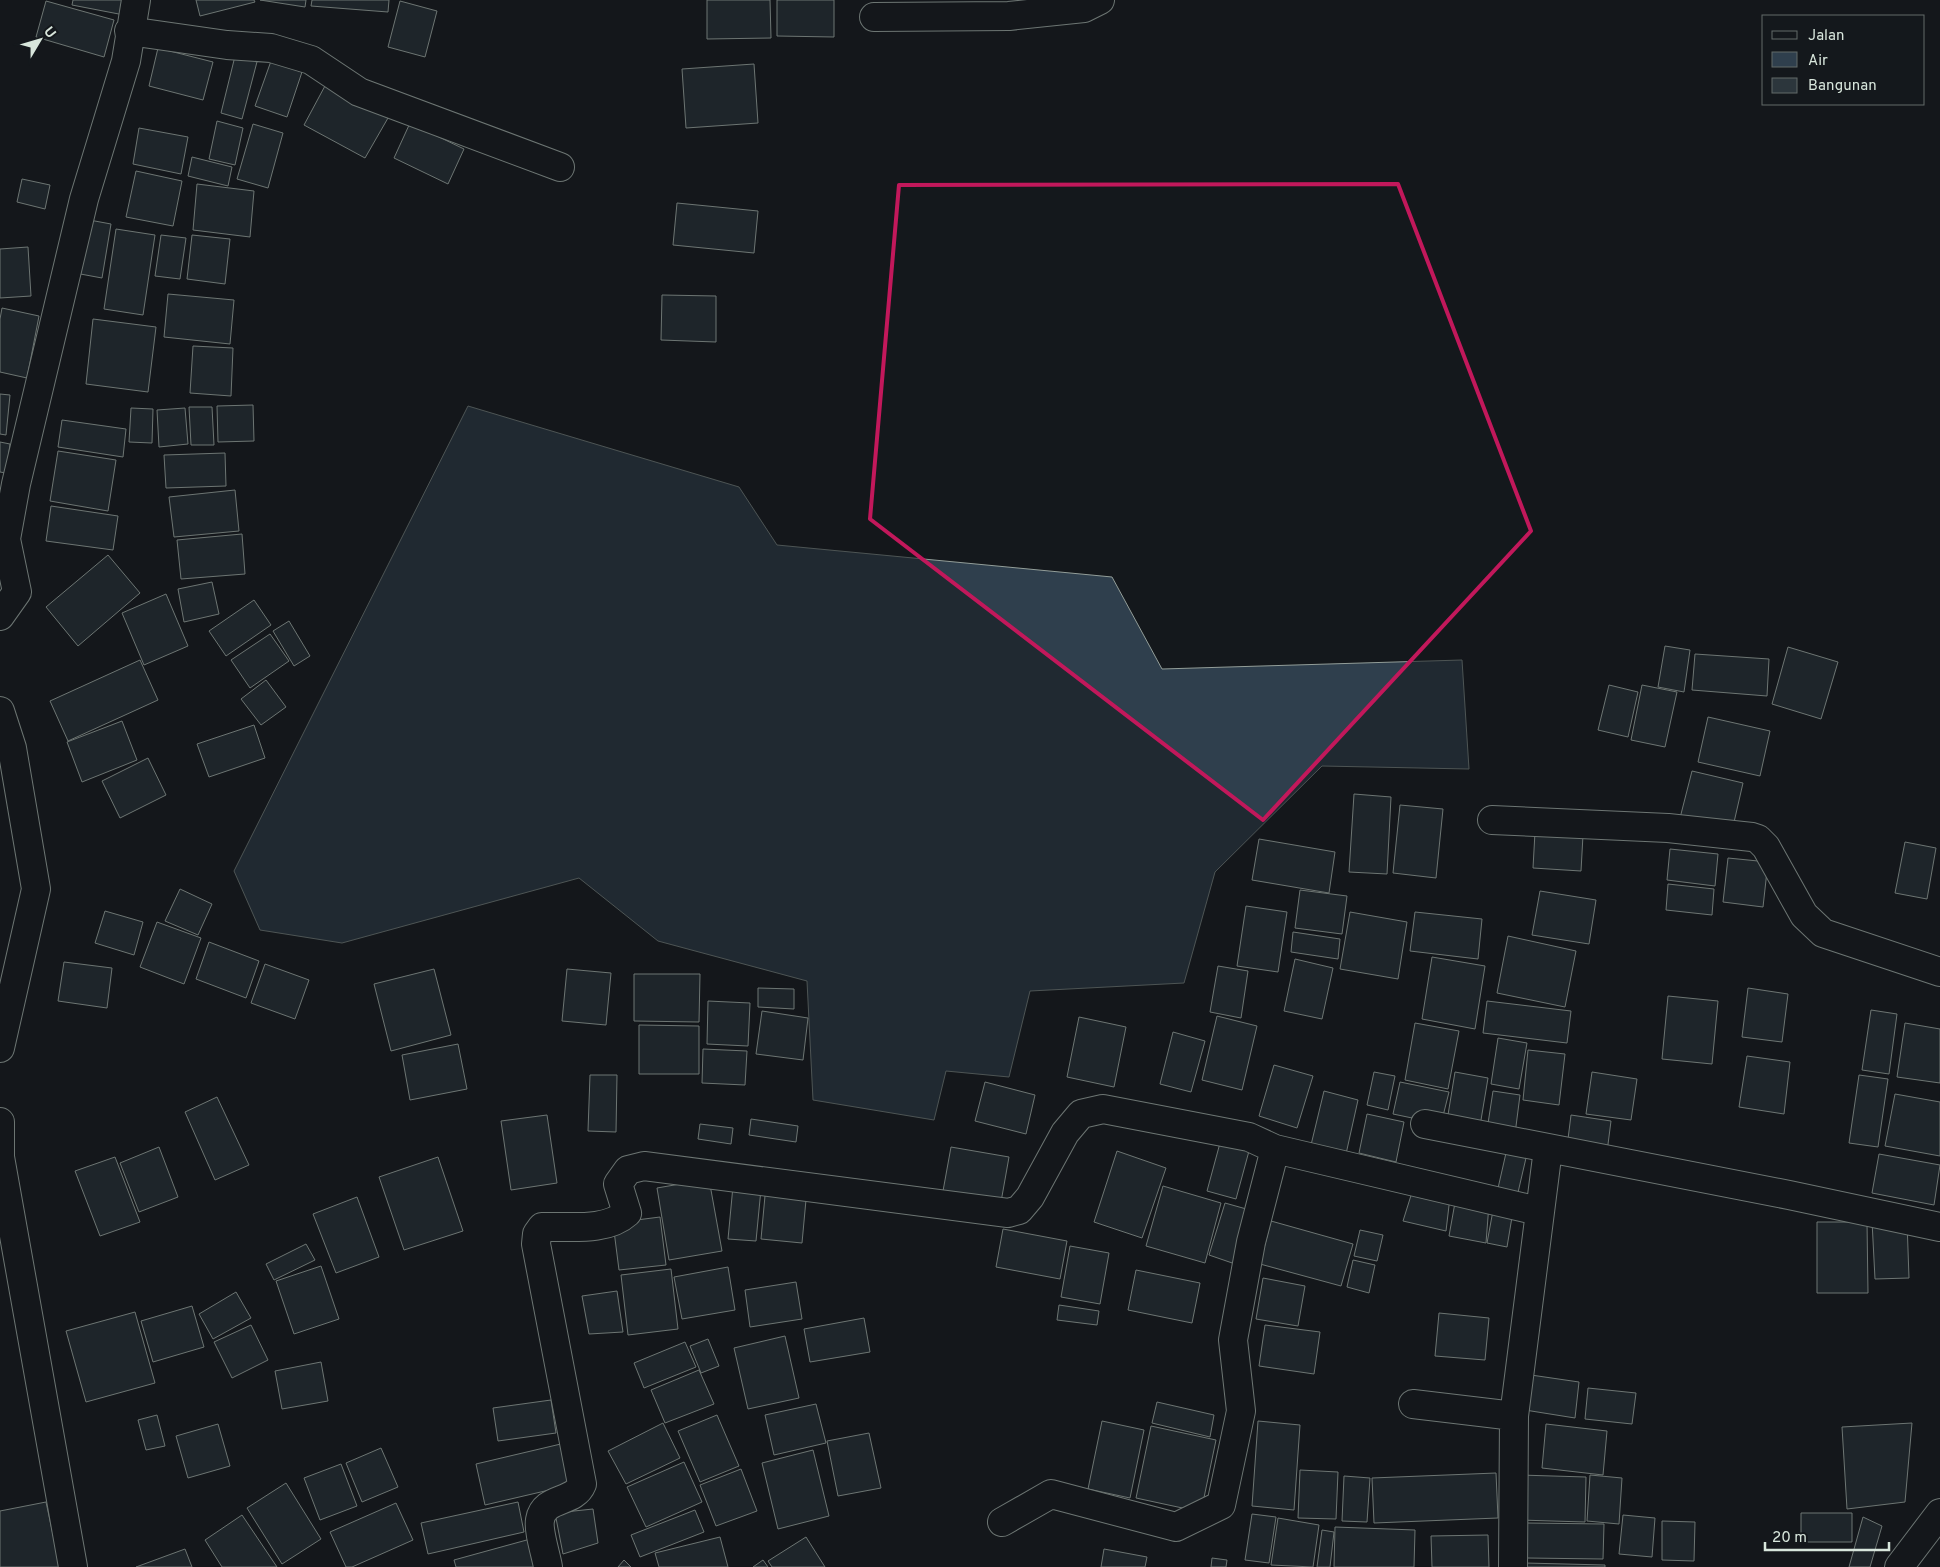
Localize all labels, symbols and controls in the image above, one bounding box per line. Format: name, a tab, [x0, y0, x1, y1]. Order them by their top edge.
north arrow	[15, 15, 65, 65]
legend	[1762, 15, 1925, 105]
text: U	[39, 24, 59, 42]
text: Jalan	[1808, 27, 1845, 46]
text: Air	[1808, 52, 1828, 71]
text: Bangunan	[1808, 77, 1877, 96]
scale bar	[1765, 1520, 1889, 1552]
text: 20 m	[1772, 1529, 1807, 1548]

